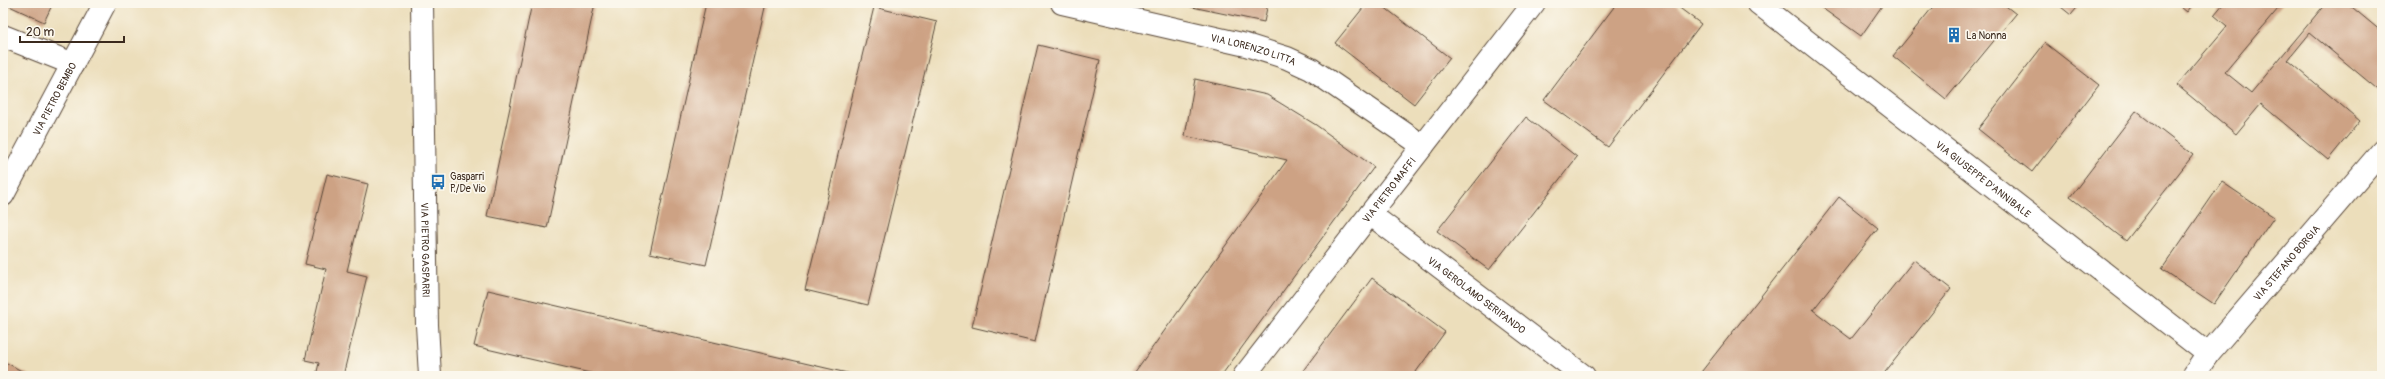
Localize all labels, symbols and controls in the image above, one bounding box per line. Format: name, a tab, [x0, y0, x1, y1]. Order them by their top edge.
scale bar	[20, 18, 124, 44]
text: 20 m	[26, 25, 55, 40]
building icon: La Nonna	[1945, 26, 1963, 44]
place label: La Nonna	[1966, 30, 2007, 42]
street label: VIA LORENZO LITTA	[1209, 32, 1298, 69]
street label: VIA PIETRO BEMBO	[31, 61, 79, 138]
street label: VIA GIUSEPPE D'ANNIBALE	[1933, 139, 2033, 220]
street label: VIA PIETRO MAFFI	[1360, 155, 1419, 225]
place label: Gasparri P./De Vio	[450, 171, 487, 195]
bus stop icon: Gasparri P./De Vio	[429, 173, 447, 191]
street label: VIA PIETRO GASPARRI	[418, 202, 432, 298]
street label: VIA STEFANO BORGIA	[2251, 223, 2323, 304]
street label: VIA GEROLAMO SERIPANDO	[1425, 255, 1527, 336]

